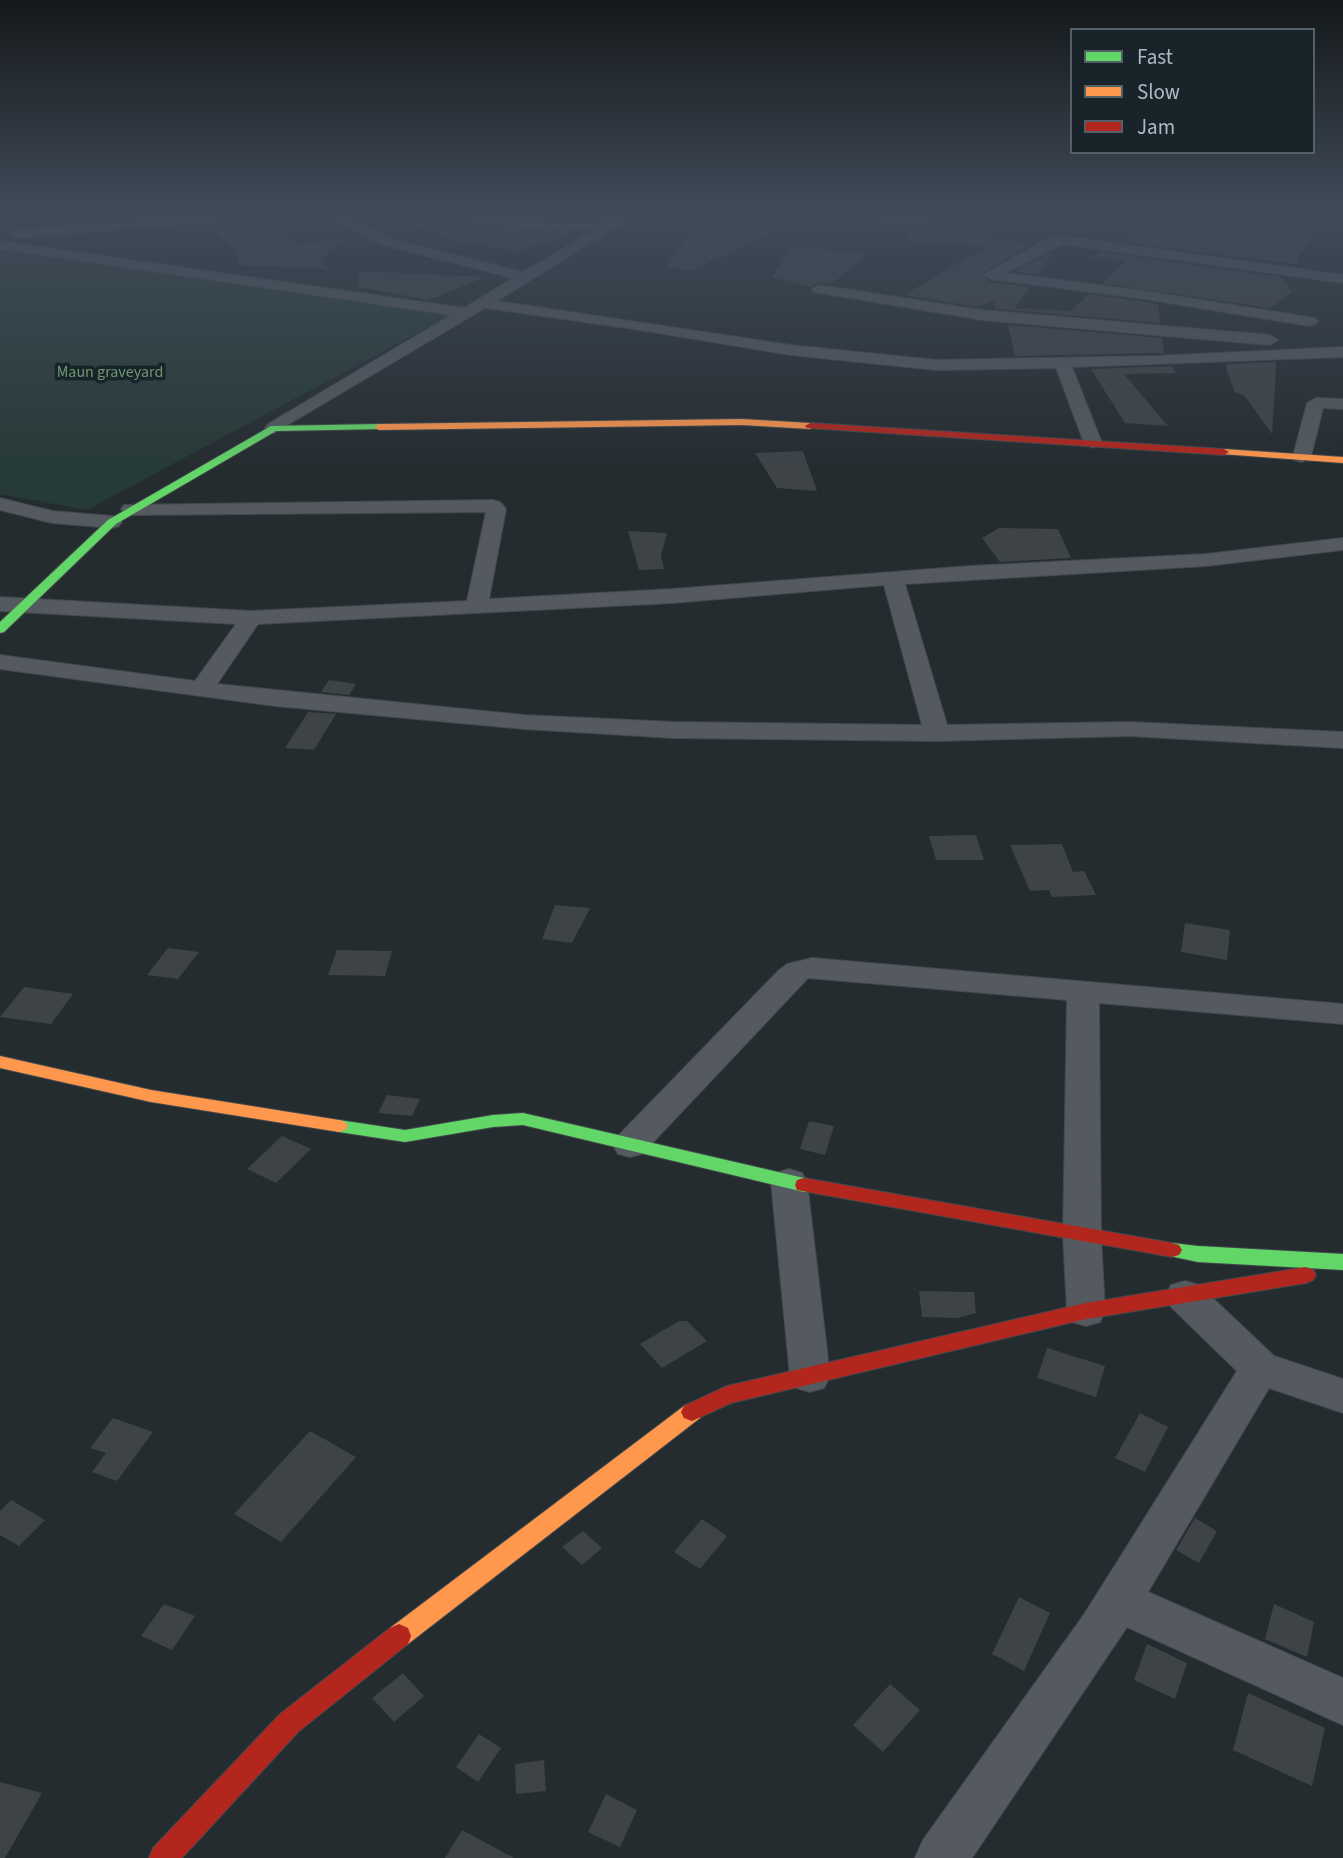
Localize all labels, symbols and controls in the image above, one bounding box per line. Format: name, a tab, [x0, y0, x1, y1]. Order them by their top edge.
legend	[1070, 28, 1315, 154]
text: Fast	[1137, 42, 1173, 72]
text: Slow	[1137, 77, 1180, 107]
text: Jam	[1137, 112, 1175, 142]
park label: Maun graveyard	[57, 363, 163, 383]

